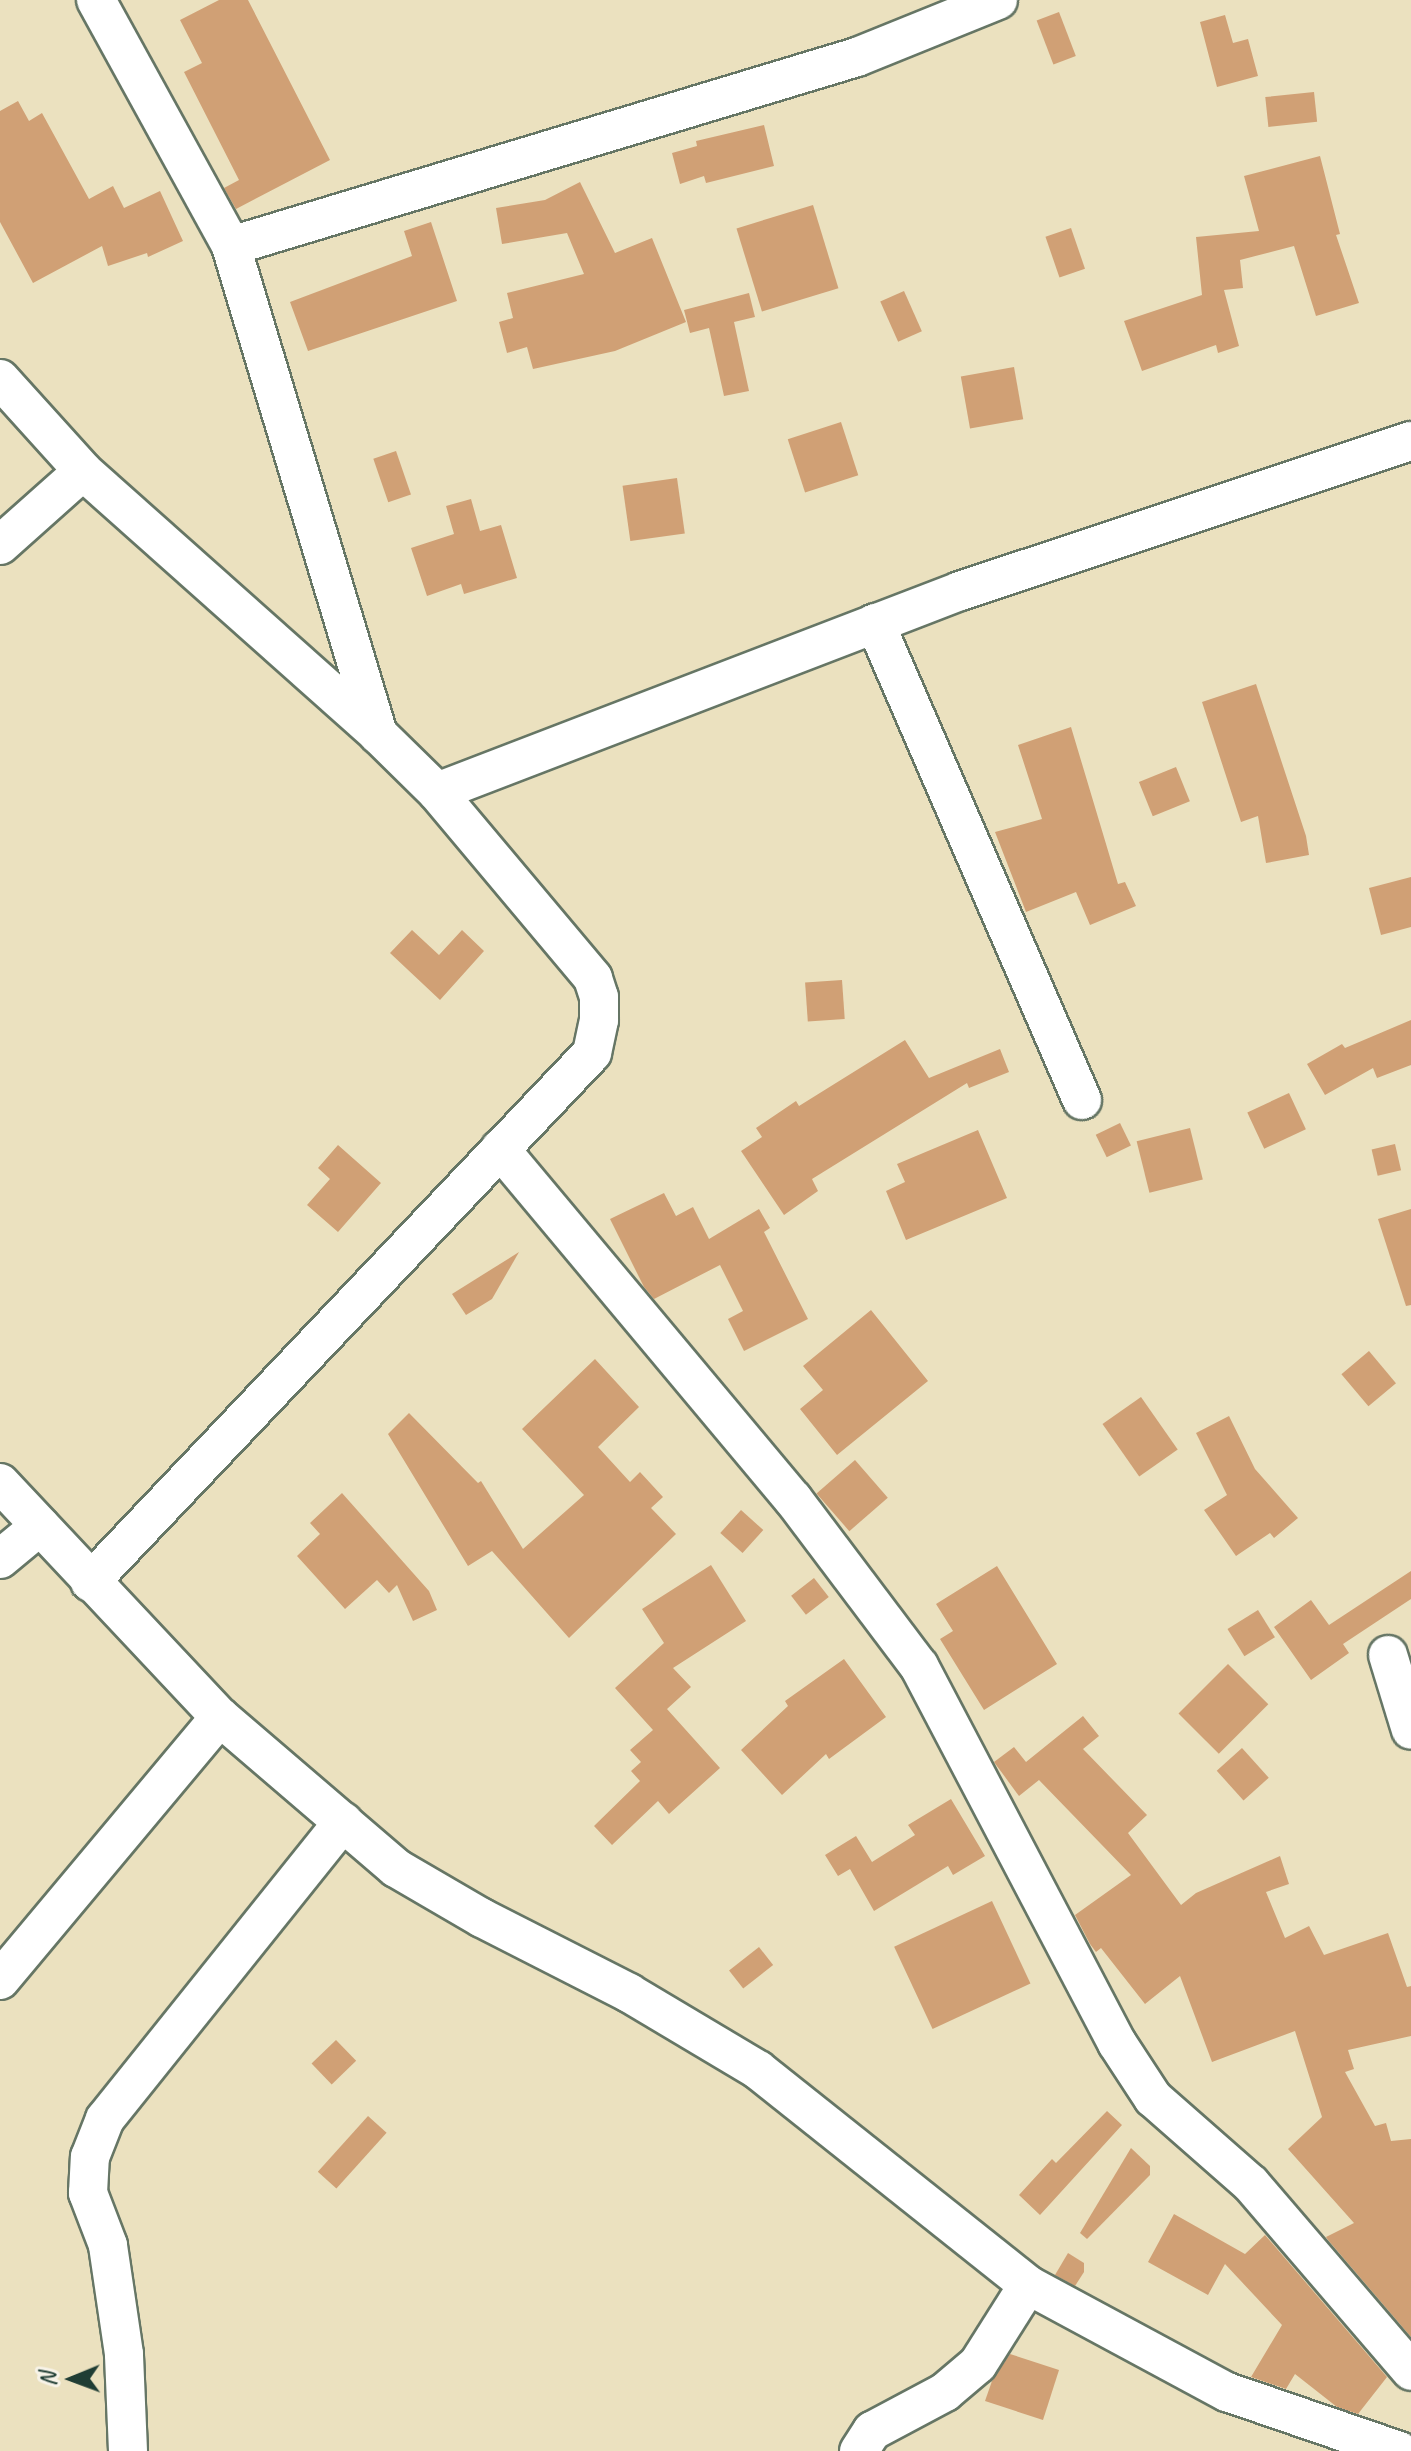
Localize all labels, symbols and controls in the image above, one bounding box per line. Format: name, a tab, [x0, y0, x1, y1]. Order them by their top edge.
north arrow	[32, 2339, 112, 2419]
text: N	[34, 2372, 62, 2386]

